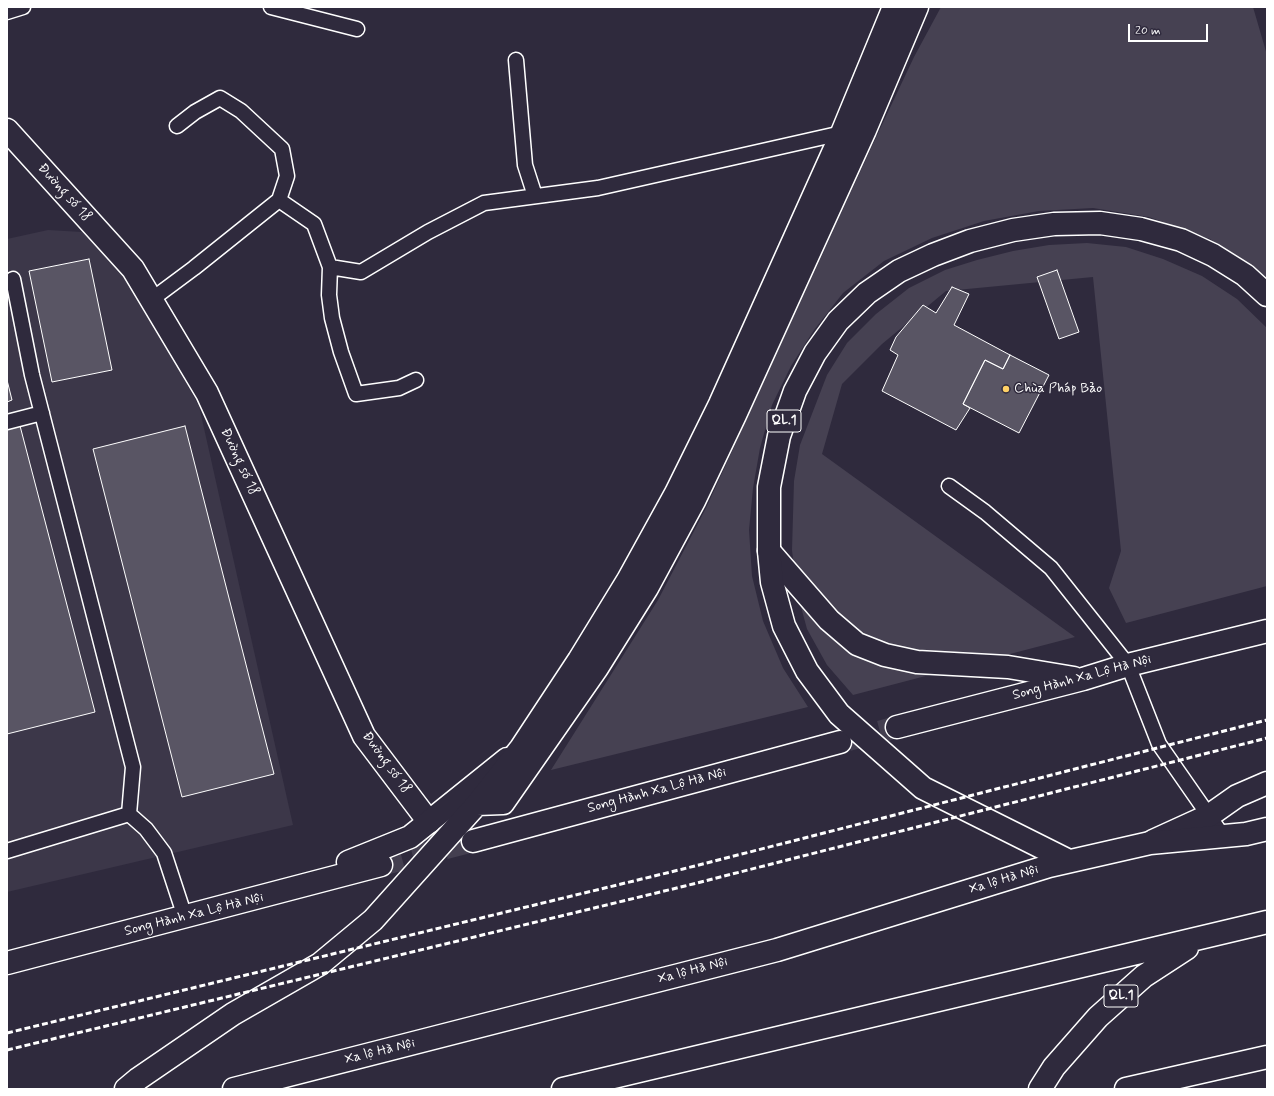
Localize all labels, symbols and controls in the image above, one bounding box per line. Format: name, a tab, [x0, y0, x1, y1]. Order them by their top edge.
scale bar	[1130, 16, 1210, 42]
text: 20 m	[1135, 23, 1161, 39]
street label: Đường số 18	[34, 160, 94, 226]
place label: Chùa Pháp Bảo	[1014, 381, 1102, 397]
marker: Chùa Pháp Bảo	[1001, 384, 1011, 394]
road number: QL.1	[767, 410, 801, 432]
street label: Đường số 18	[216, 426, 262, 498]
street label: Song Hành Xa Lộ Hà Nội	[1011, 651, 1153, 705]
street label: Đường số 18	[358, 729, 414, 797]
street label: Song Hành Xa Lộ Hà Nội	[586, 764, 728, 818]
street label: Xa lộ Hà Nội	[967, 862, 1041, 898]
street label: Song Hành Xa Lộ Hà Nội	[123, 890, 265, 940]
street label: Xa lộ Hà Nội	[656, 954, 730, 988]
road number: QL.1	[1104, 985, 1138, 1007]
street label: Xa lộ Hà Nội	[343, 1035, 417, 1069]

